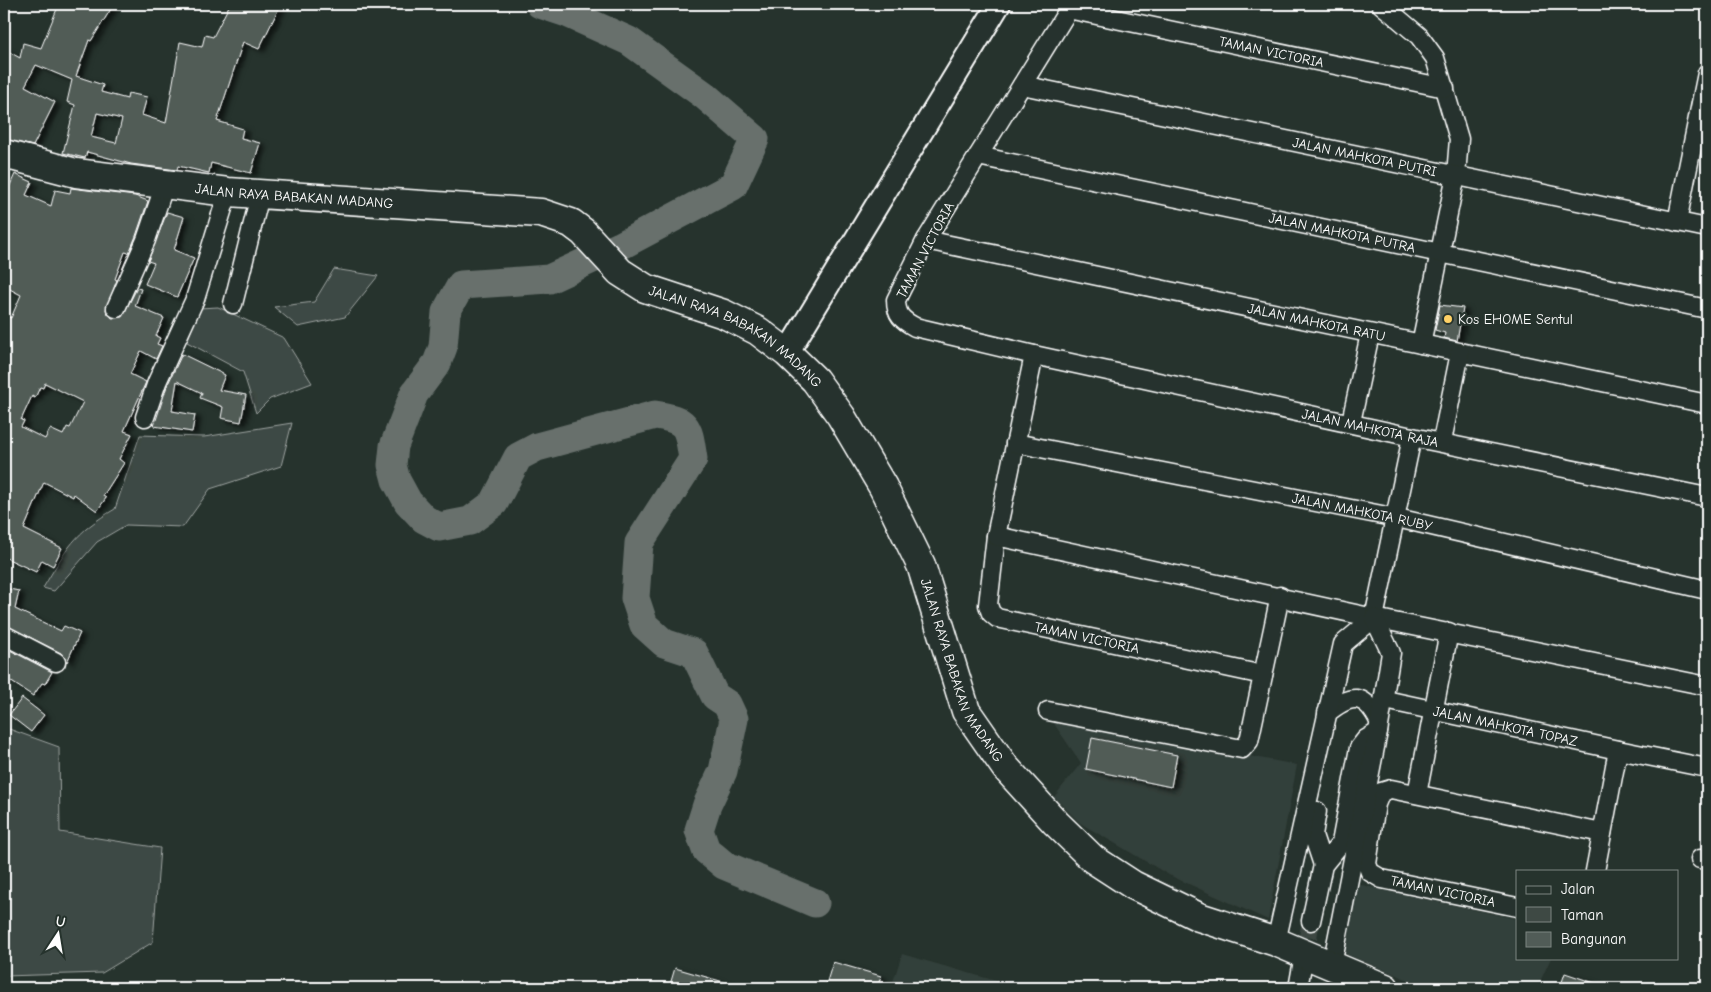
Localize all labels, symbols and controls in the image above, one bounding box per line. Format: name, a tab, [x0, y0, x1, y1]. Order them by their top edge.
street label: TAMAN VICTORIA	[1217, 33, 1325, 71]
street label: JALAN MAHKOTA PUTRI	[1291, 134, 1438, 180]
street label: JALAN RAYA BABAKAN MADANG	[194, 180, 394, 212]
street label: TAMAN VICTORIA	[893, 199, 958, 301]
street label: JALAN MAHKOTA PUTRA	[1267, 209, 1417, 257]
street label: JALAN RAYA BABAKAN MADANG	[646, 282, 825, 391]
street label: JALAN MAHKOTA RATU	[1246, 300, 1387, 345]
place label: Kos EHOME Sentul	[1458, 311, 1573, 328]
marker: Kos EHOME Sentul	[1442, 313, 1454, 325]
street label: JALAN MAHKOTA RAJA	[1300, 405, 1440, 451]
street label: JALAN MAHKOTA RUBY	[1290, 490, 1435, 535]
street label: JALAN RAYA BABAKAN MADANG	[917, 576, 1007, 766]
street label: TAMAN VICTORIA	[1033, 618, 1141, 657]
street label: JALAN MAHKOTA TOPAZ	[1431, 703, 1579, 750]
legend	[1516, 870, 1678, 960]
street label: TAMAN VICTORIA	[1389, 872, 1497, 911]
text: Jalan	[1561, 880, 1595, 898]
text: Taman	[1561, 906, 1604, 924]
north arrow	[32, 910, 82, 960]
text: U	[54, 912, 67, 931]
text: Bangunan	[1561, 930, 1626, 948]

